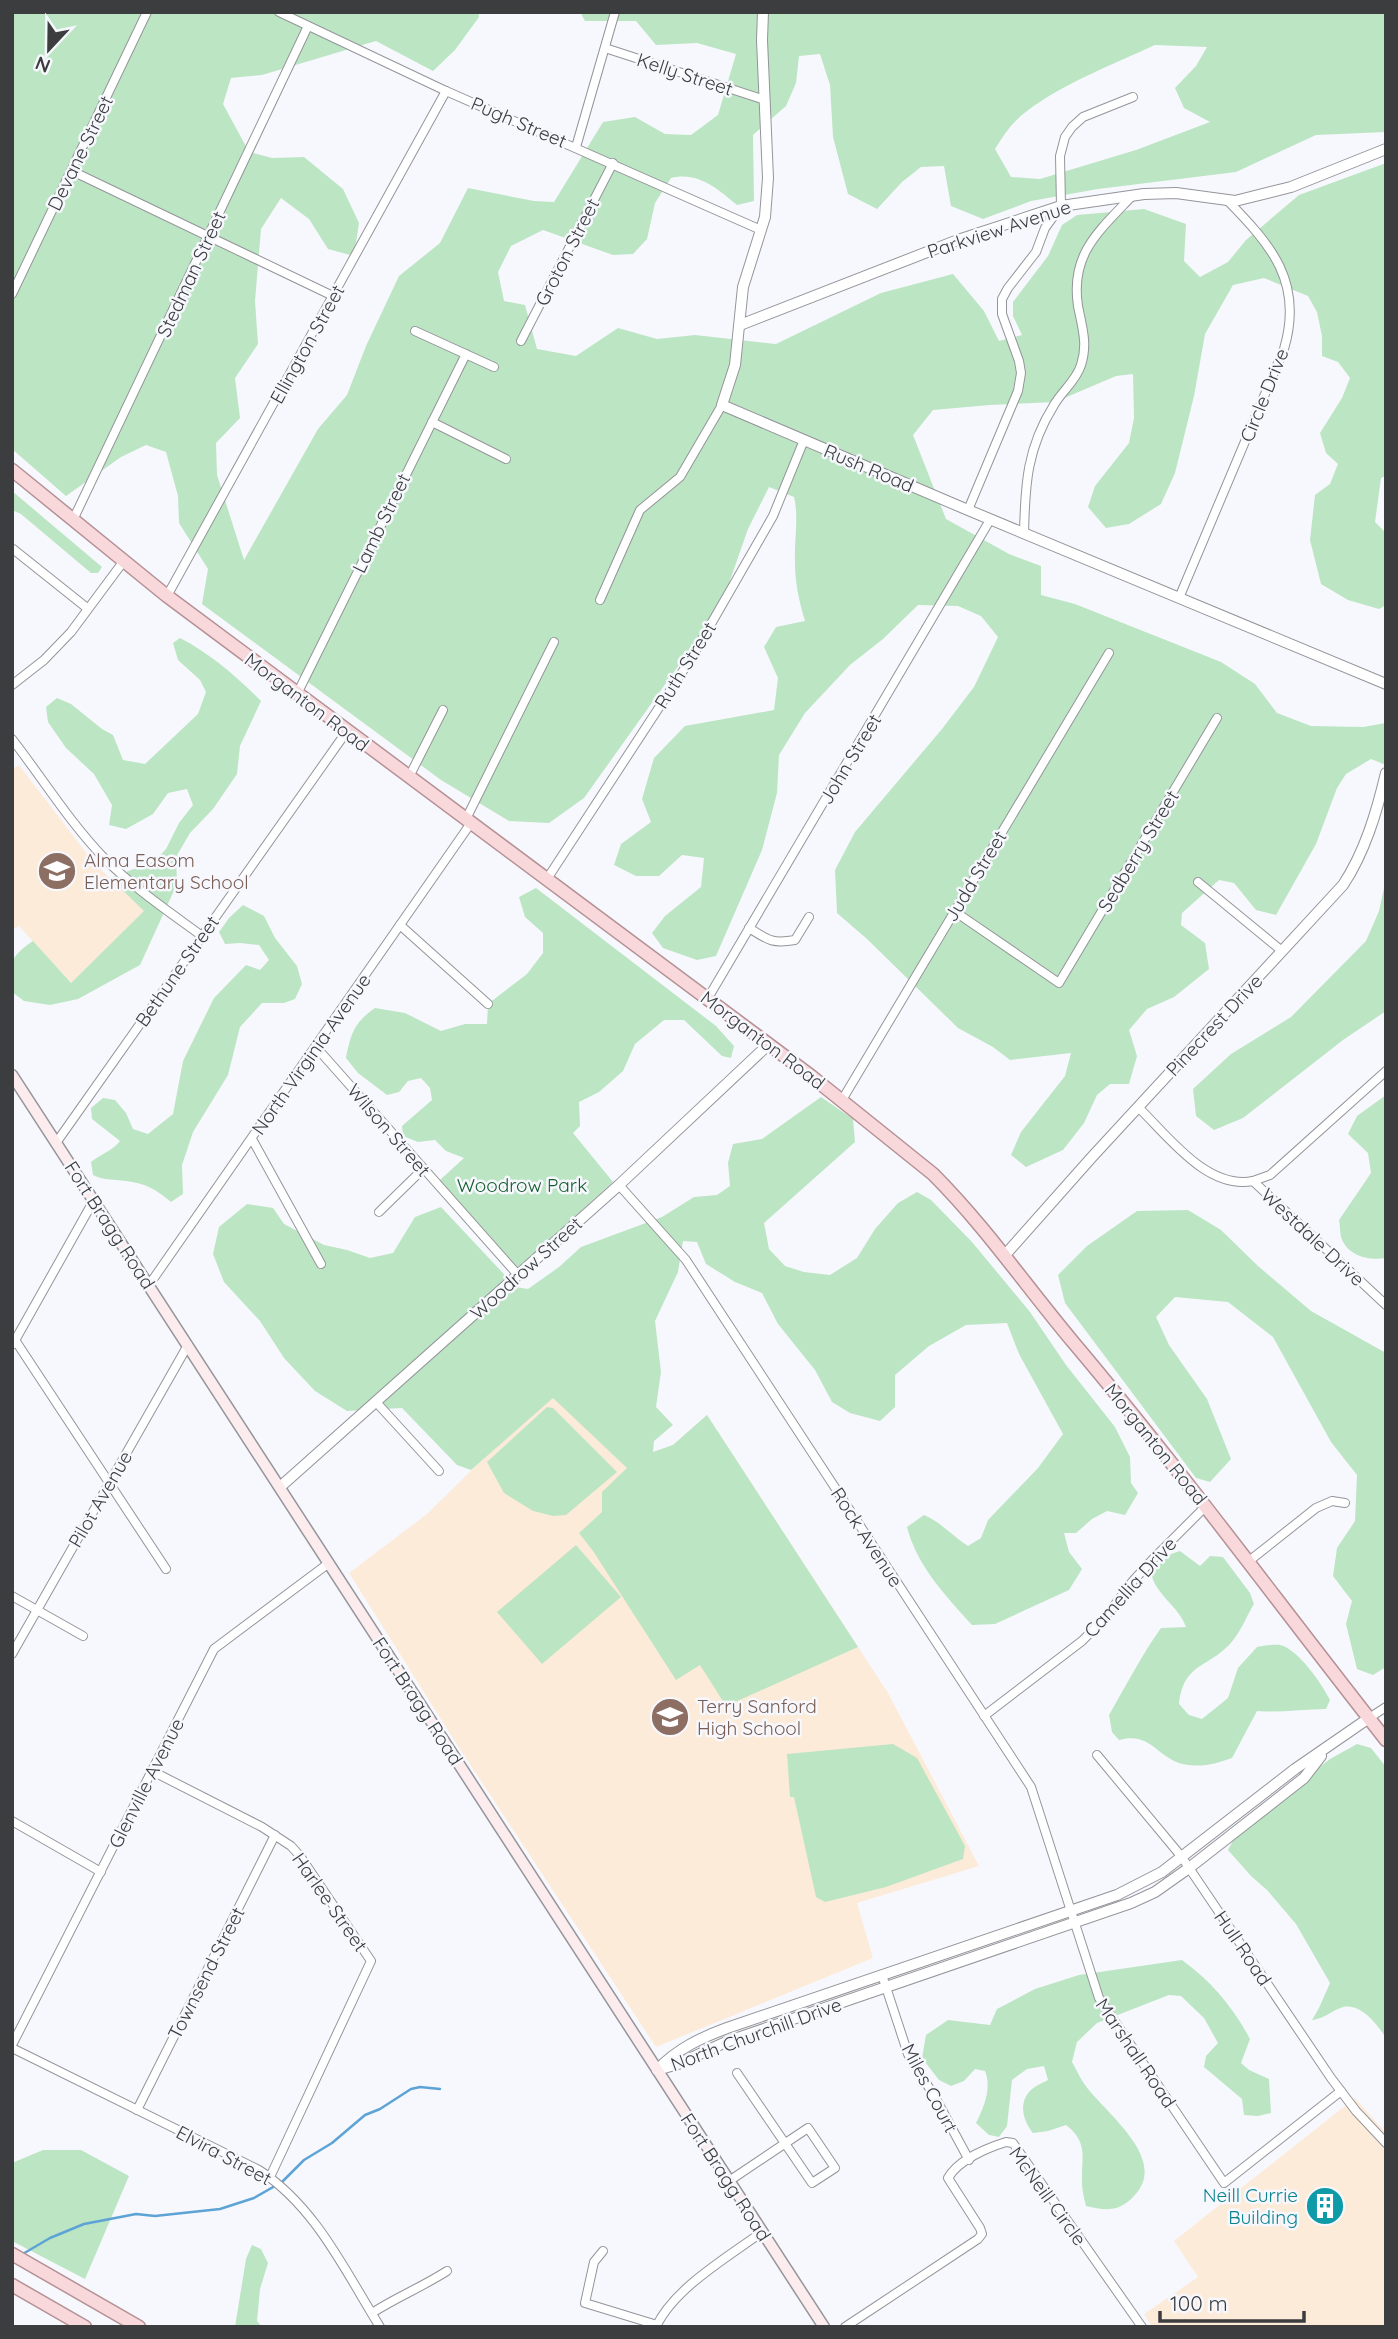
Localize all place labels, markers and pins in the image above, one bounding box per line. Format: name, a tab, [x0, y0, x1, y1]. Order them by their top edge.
place label: Alma Easom Elementary School	[84, 848, 249, 894]
school or university icon: Alma Easom Elementary School	[36, 850, 78, 892]
place label: Terry Sanford High School	[697, 1694, 817, 1740]
school or university icon: Terry Sanford High School	[649, 1696, 691, 1738]
place label: Neill Currie Building	[1203, 2183, 1298, 2229]
building icon: Neill Currie Building	[1304, 2185, 1346, 2227]

